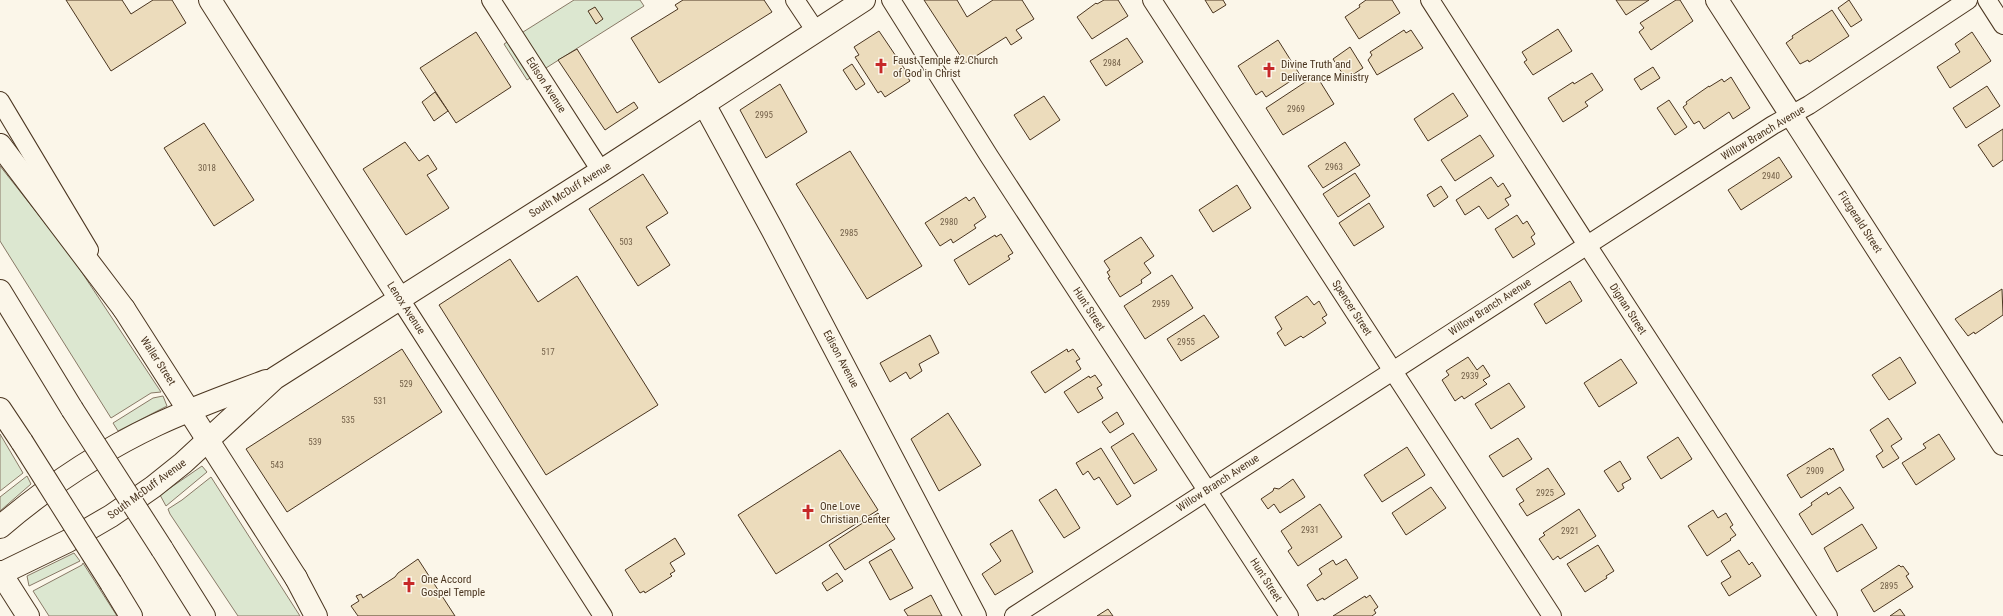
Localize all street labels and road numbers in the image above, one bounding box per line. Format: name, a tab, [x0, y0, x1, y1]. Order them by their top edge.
street label: Edison Avenue	[523, 55, 569, 115]
street label: Willow Branch Avenue	[1719, 103, 1807, 163]
street label: South McDuff Avenue	[527, 160, 613, 220]
street label: Fitzgerald Street	[1835, 189, 1885, 255]
street label: Willow Branch Avenue	[1446, 276, 1534, 338]
street label: Spencer Street	[1329, 278, 1375, 338]
street label: Lenox Avenue	[384, 279, 428, 337]
street label: Dignan Street	[1607, 281, 1649, 337]
street label: Hunt Street	[1070, 285, 1108, 333]
street label: Edison Avenue	[820, 328, 862, 390]
street label: Waller Street	[137, 334, 179, 388]
street label: Willow Branch Avenue	[1174, 452, 1262, 514]
street label: South McDuff Avenue	[105, 456, 189, 522]
street label: Hunt Street	[1247, 556, 1285, 604]

